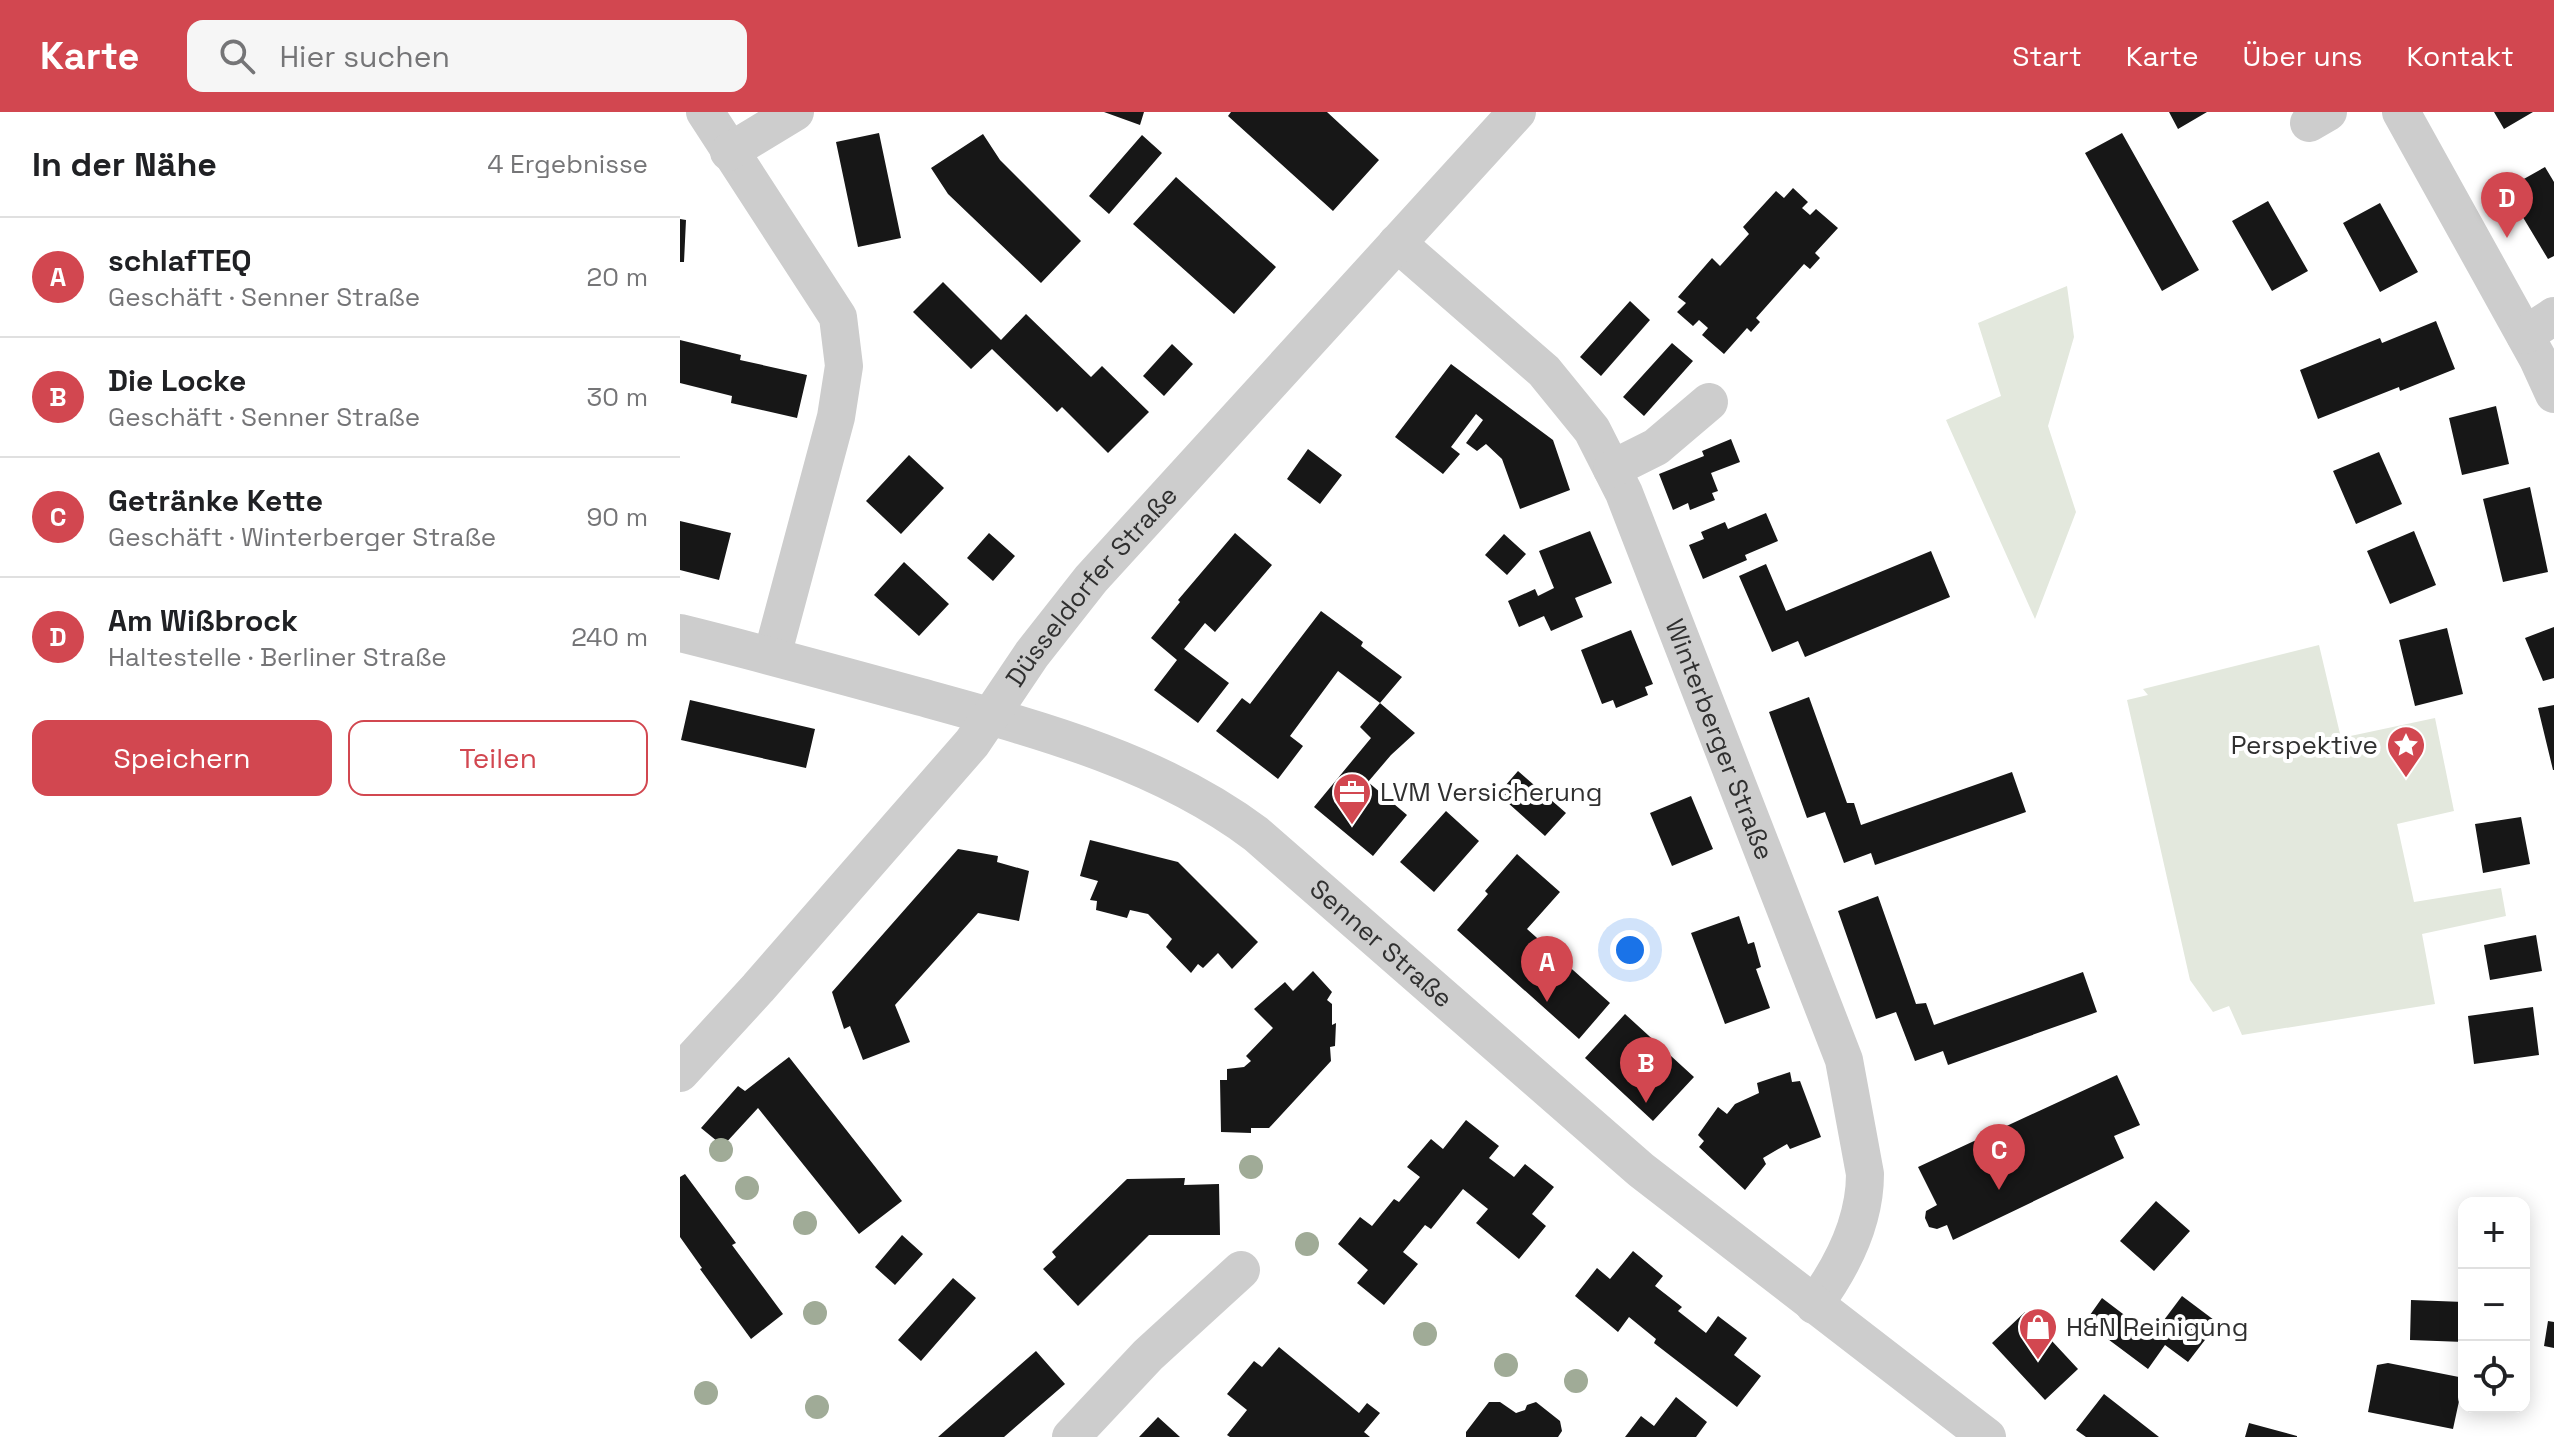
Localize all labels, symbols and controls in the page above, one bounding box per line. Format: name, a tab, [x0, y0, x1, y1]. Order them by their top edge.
search box	[187, 20, 747, 92]
text: Karte	[40, 32, 139, 80]
icon: search	[215, 34, 259, 78]
text: Hier suchen	[279, 37, 450, 76]
text: Start	[2012, 38, 2082, 74]
text: Karte	[2126, 38, 2198, 74]
text: Über uns	[2242, 38, 2363, 74]
text: Kontakt	[2407, 38, 2514, 74]
text: In der Nähe	[32, 143, 217, 186]
text: 4 Ergebnisse	[487, 147, 648, 181]
pin: D	[2481, 172, 2533, 238]
text: schlafTEQ	[108, 241, 252, 280]
text: A	[50, 260, 66, 294]
text: 20 m	[587, 260, 648, 294]
text: Geschäft · Senner Straße	[108, 280, 420, 314]
text: Die Locke	[108, 361, 246, 400]
text: B	[49, 380, 67, 414]
text: 30 m	[587, 380, 648, 414]
text: Geschäft · Senner Straße	[108, 400, 420, 434]
street label: Düsseldorfer Straße	[998, 479, 1185, 693]
text: Getränke Kette	[108, 481, 323, 520]
text: C	[50, 500, 66, 534]
text: 90 m	[586, 500, 648, 534]
text: Geschäft · Winterberger Straße	[108, 520, 496, 554]
text: Am Wißbrock	[108, 601, 298, 640]
street label: Winterberger Straße	[1658, 614, 1782, 865]
text: D	[49, 620, 67, 654]
text: 240 m	[571, 620, 648, 654]
text: Haltestelle · Berliner Straße	[108, 640, 447, 674]
button: Speichern	[32, 720, 332, 796]
button: Teilen	[348, 720, 648, 796]
place icon: Perspektive	[2385, 724, 2427, 779]
place label: Perspektive	[2231, 728, 2378, 762]
office icon: LVM Versicherung	[1331, 771, 1373, 826]
place label: LVM Versicherung	[1380, 775, 1602, 809]
street label: Senner Straße	[1303, 872, 1460, 1015]
your location	[1610, 930, 1650, 970]
pin: A	[1521, 936, 1573, 1002]
pin: B	[1620, 1037, 1672, 1103]
pin: C	[1973, 1124, 2025, 1190]
map controls	[2458, 1197, 2530, 1413]
button: +	[2458, 1197, 2530, 1269]
button: −	[2458, 1269, 2530, 1341]
shop icon: H&N Reinigung	[2017, 1306, 2059, 1361]
place label: H&N Reinigung	[2066, 1310, 2248, 1344]
button: locate	[2458, 1341, 2530, 1413]

